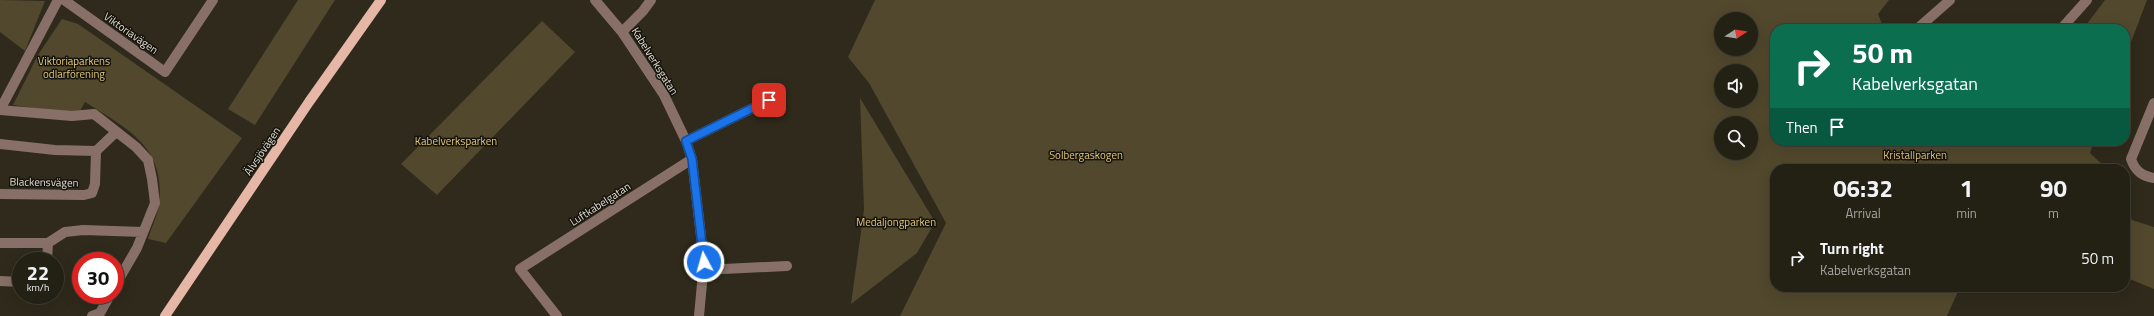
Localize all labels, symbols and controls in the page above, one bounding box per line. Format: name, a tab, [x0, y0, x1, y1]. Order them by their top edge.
street label: Viktoriavägen	[101, 8, 162, 58]
north arrow	[1714, 12, 1758, 56]
map controls	[1714, 12, 1758, 160]
street label: Kabelverksgatan	[628, 24, 682, 98]
text: 50 m	[1852, 31, 1913, 74]
icon: right	[1786, 40, 1838, 92]
park label: Viktoriaparkens odlarförening	[38, 53, 110, 82]
button: sound	[1714, 64, 1758, 108]
text: Kabelverksgatan	[1852, 70, 1978, 97]
pin	[752, 83, 786, 117]
icon: arrive	[758, 89, 780, 111]
button: search	[1714, 116, 1758, 160]
text: Then	[1786, 116, 1818, 139]
icon: arrive	[1826, 116, 1848, 138]
street label: Älvsjövägen	[240, 123, 284, 178]
park label: Kabelverksparken	[415, 133, 497, 149]
park label: Solbergaskogen	[1049, 147, 1123, 163]
park label: Kristallparken	[1883, 147, 1947, 163]
text: 06:32	[1833, 170, 1893, 206]
text: 1	[1960, 170, 1973, 206]
text: 90	[2040, 170, 2067, 206]
street label: Blackensvägen	[9, 173, 79, 191]
street label: Luftkabelgatan	[566, 178, 634, 230]
text: Arrival	[1845, 203, 1881, 223]
text: min	[1956, 203, 1977, 223]
text: m	[2048, 203, 2059, 223]
park label: Medaljongparken	[856, 214, 936, 230]
text: Turn right	[1820, 237, 1884, 260]
position arrow	[683, 241, 725, 283]
icon: right	[1786, 247, 1808, 269]
text: 50 m	[2081, 247, 2114, 270]
speed limit sign: 30	[72, 252, 124, 304]
text: 22	[27, 257, 49, 288]
text: Kabelverksgatan	[1820, 260, 1911, 280]
text: km/h	[27, 280, 49, 295]

